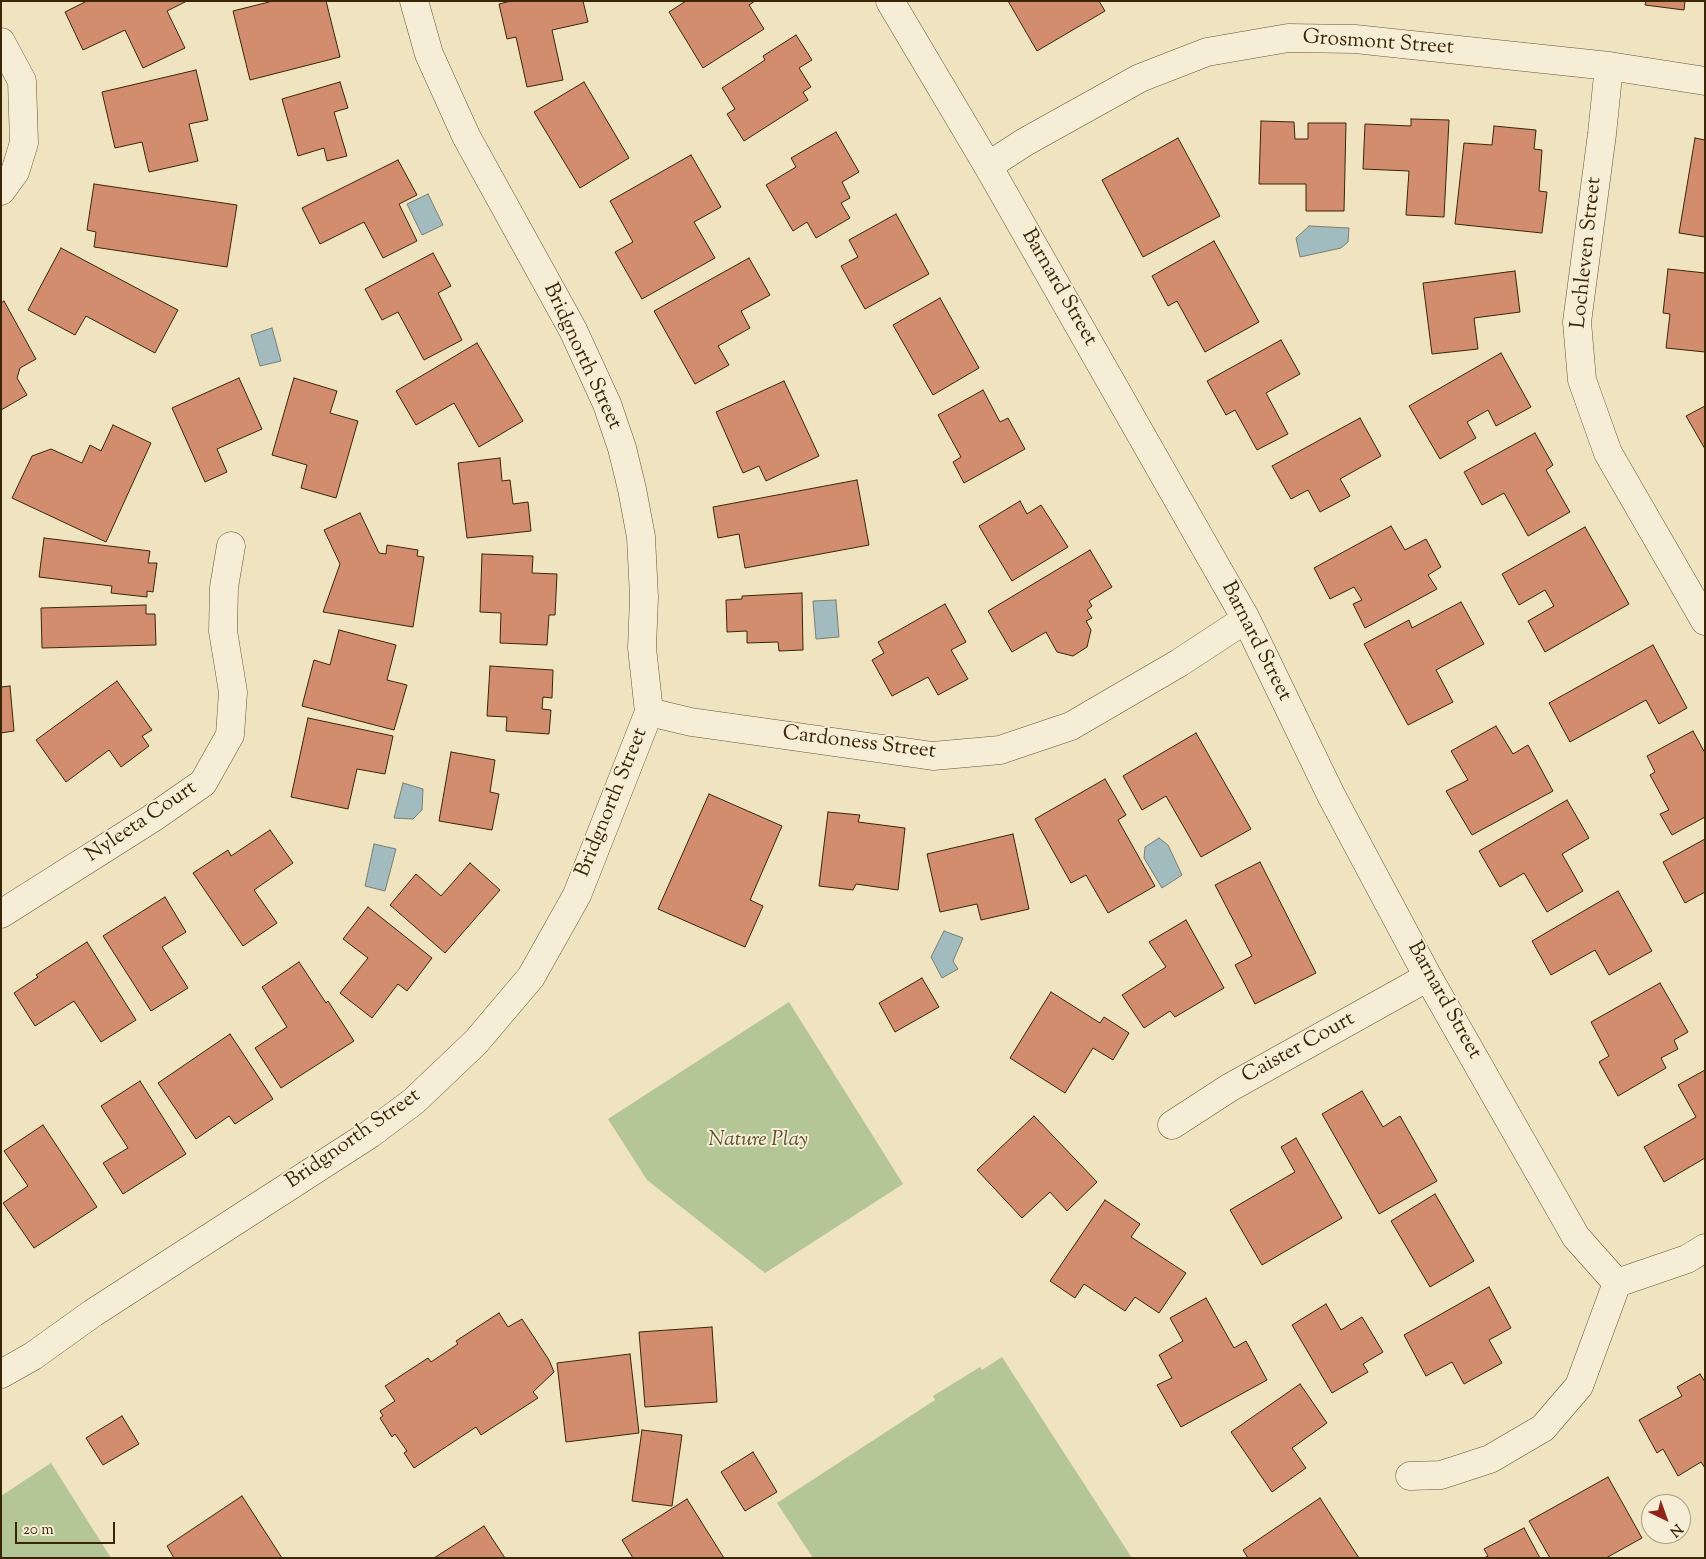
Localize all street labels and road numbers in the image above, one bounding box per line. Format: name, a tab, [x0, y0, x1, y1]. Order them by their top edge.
street label: Grosmont Street	[1302, 26, 1454, 62]
street label: Lochleven Street	[1568, 176, 1608, 330]
street label: Barnard Street	[1014, 225, 1102, 351]
street label: Bridgnorth Street	[536, 280, 626, 434]
street label: Barnard Street	[1214, 578, 1296, 706]
street label: Cardoness Street	[781, 722, 937, 766]
street label: Bridgnorth Street	[572, 725, 654, 881]
street label: Nyleeta Court	[82, 777, 202, 869]
street label: Barnard Street	[1400, 938, 1486, 1064]
street label: Caister Court	[1238, 1008, 1360, 1090]
street label: Bridgnorth Street	[282, 1084, 426, 1196]

